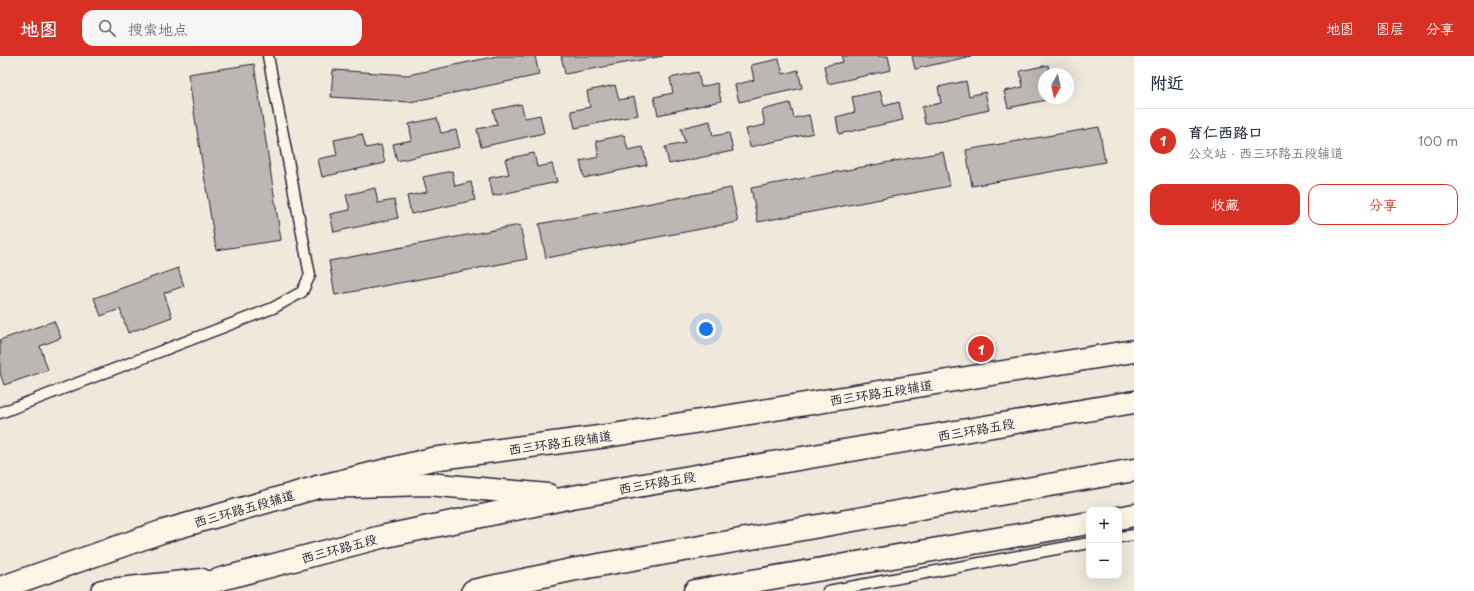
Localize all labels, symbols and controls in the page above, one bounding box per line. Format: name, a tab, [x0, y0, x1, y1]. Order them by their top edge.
search box	[82, 10, 362, 46]
text: 地图	[20, 14, 58, 42]
icon: search	[96, 17, 118, 39]
text: 搜索地点	[128, 17, 188, 40]
text: 地图	[1326, 18, 1354, 39]
text: 图层	[1376, 18, 1404, 39]
text: 分享	[1426, 18, 1454, 39]
north arrow	[1038, 68, 1074, 104]
text: 附近	[1150, 69, 1184, 95]
text: 育仁西路口	[1188, 120, 1263, 143]
text: 1	[1160, 131, 1166, 150]
text: 100 m	[1418, 131, 1458, 150]
text: 公交站 · 西三环路五段辅道	[1188, 143, 1343, 162]
button: 收藏	[1150, 184, 1300, 225]
button: 分享	[1308, 184, 1458, 225]
your location	[696, 319, 716, 339]
pin: 1	[968, 334, 994, 364]
street label: 西三环路五段辅道	[828, 374, 934, 410]
street label: 西三环路五段	[936, 413, 1016, 445]
street label: 西三环路五段辅道	[507, 425, 613, 459]
street label: 西三环路五段	[617, 466, 697, 498]
street label: 西三环路五段辅道	[191, 485, 297, 531]
map controls	[1086, 507, 1122, 579]
button: +	[1086, 507, 1122, 543]
street label: 西三环路五段	[299, 529, 379, 567]
button: −	[1086, 543, 1122, 579]

